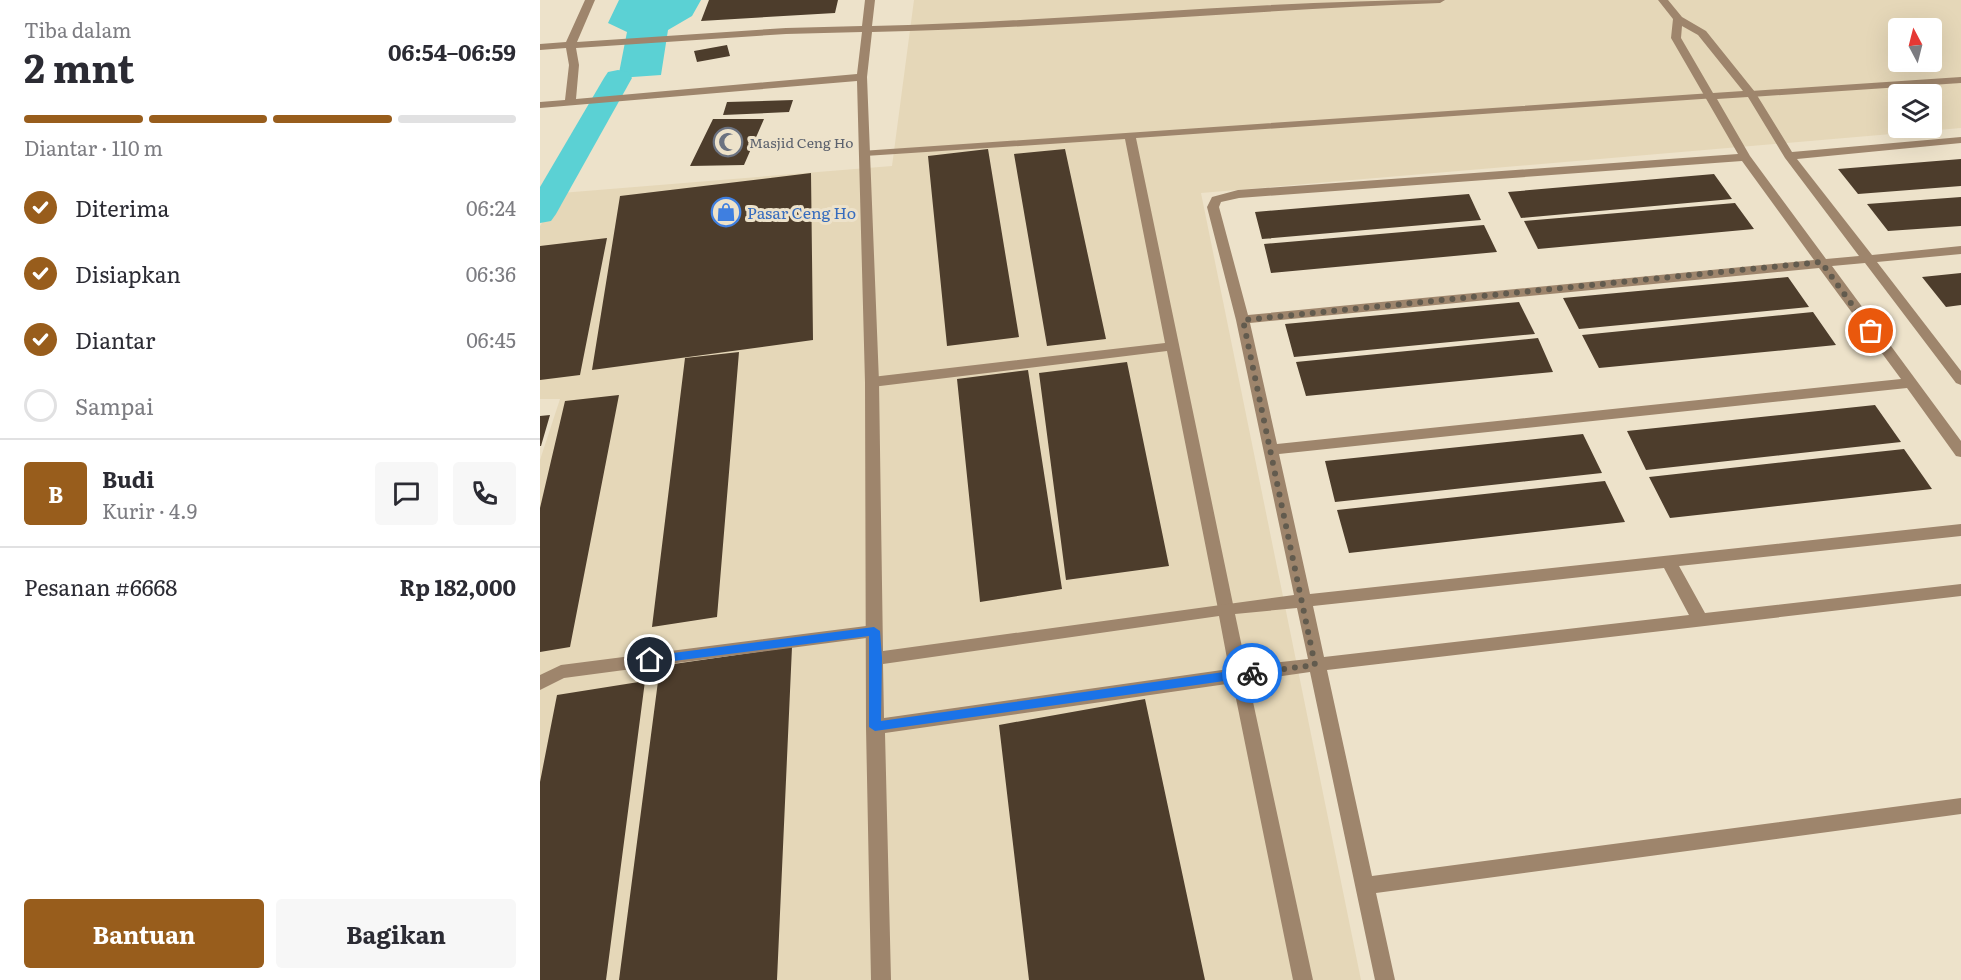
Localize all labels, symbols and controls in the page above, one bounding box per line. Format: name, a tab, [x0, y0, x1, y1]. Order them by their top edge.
text: Tiba dalam	[24, 14, 131, 44]
north arrow	[1888, 18, 1942, 72]
map controls	[1888, 18, 1942, 138]
text: 06:54–06:59	[388, 35, 516, 68]
text: 2 mnt	[24, 37, 135, 95]
button: layers	[1888, 84, 1942, 138]
mosque icon: Masjid Ceng Ho	[712, 126, 744, 158]
text: Diantar · 110 m	[24, 132, 163, 162]
place label: Masjid Ceng Ho	[749, 132, 853, 152]
icon: check	[24, 191, 57, 224]
text: Diterima	[75, 191, 169, 224]
text: 06:24	[466, 192, 516, 222]
shop icon: Pasar Ceng Ho	[710, 196, 742, 228]
place label: Pasar Ceng Ho	[747, 200, 856, 224]
icon: check	[24, 257, 57, 290]
text: Disiapkan	[75, 257, 181, 290]
text: 06:36	[466, 258, 516, 288]
pin	[1845, 305, 1896, 356]
icon: bag	[1854, 314, 1887, 347]
icon: check	[24, 323, 57, 356]
text: Diantar	[75, 323, 155, 356]
text: 06:45	[466, 324, 516, 354]
text: Sampai	[75, 389, 153, 422]
text: Budi	[102, 462, 154, 495]
button: chat	[375, 462, 438, 525]
button: phone	[453, 462, 516, 525]
text: B	[48, 477, 63, 510]
text: Kurir · 4.9	[102, 495, 197, 525]
text: Pesanan #6668	[24, 570, 177, 603]
text: Rp 182,000	[400, 570, 516, 603]
pin	[624, 634, 675, 685]
icon: home	[633, 643, 666, 676]
courier	[1222, 643, 1282, 703]
icon: bike	[1236, 657, 1269, 690]
button: Bantuan	[24, 899, 264, 968]
button: Bagikan	[276, 899, 516, 968]

